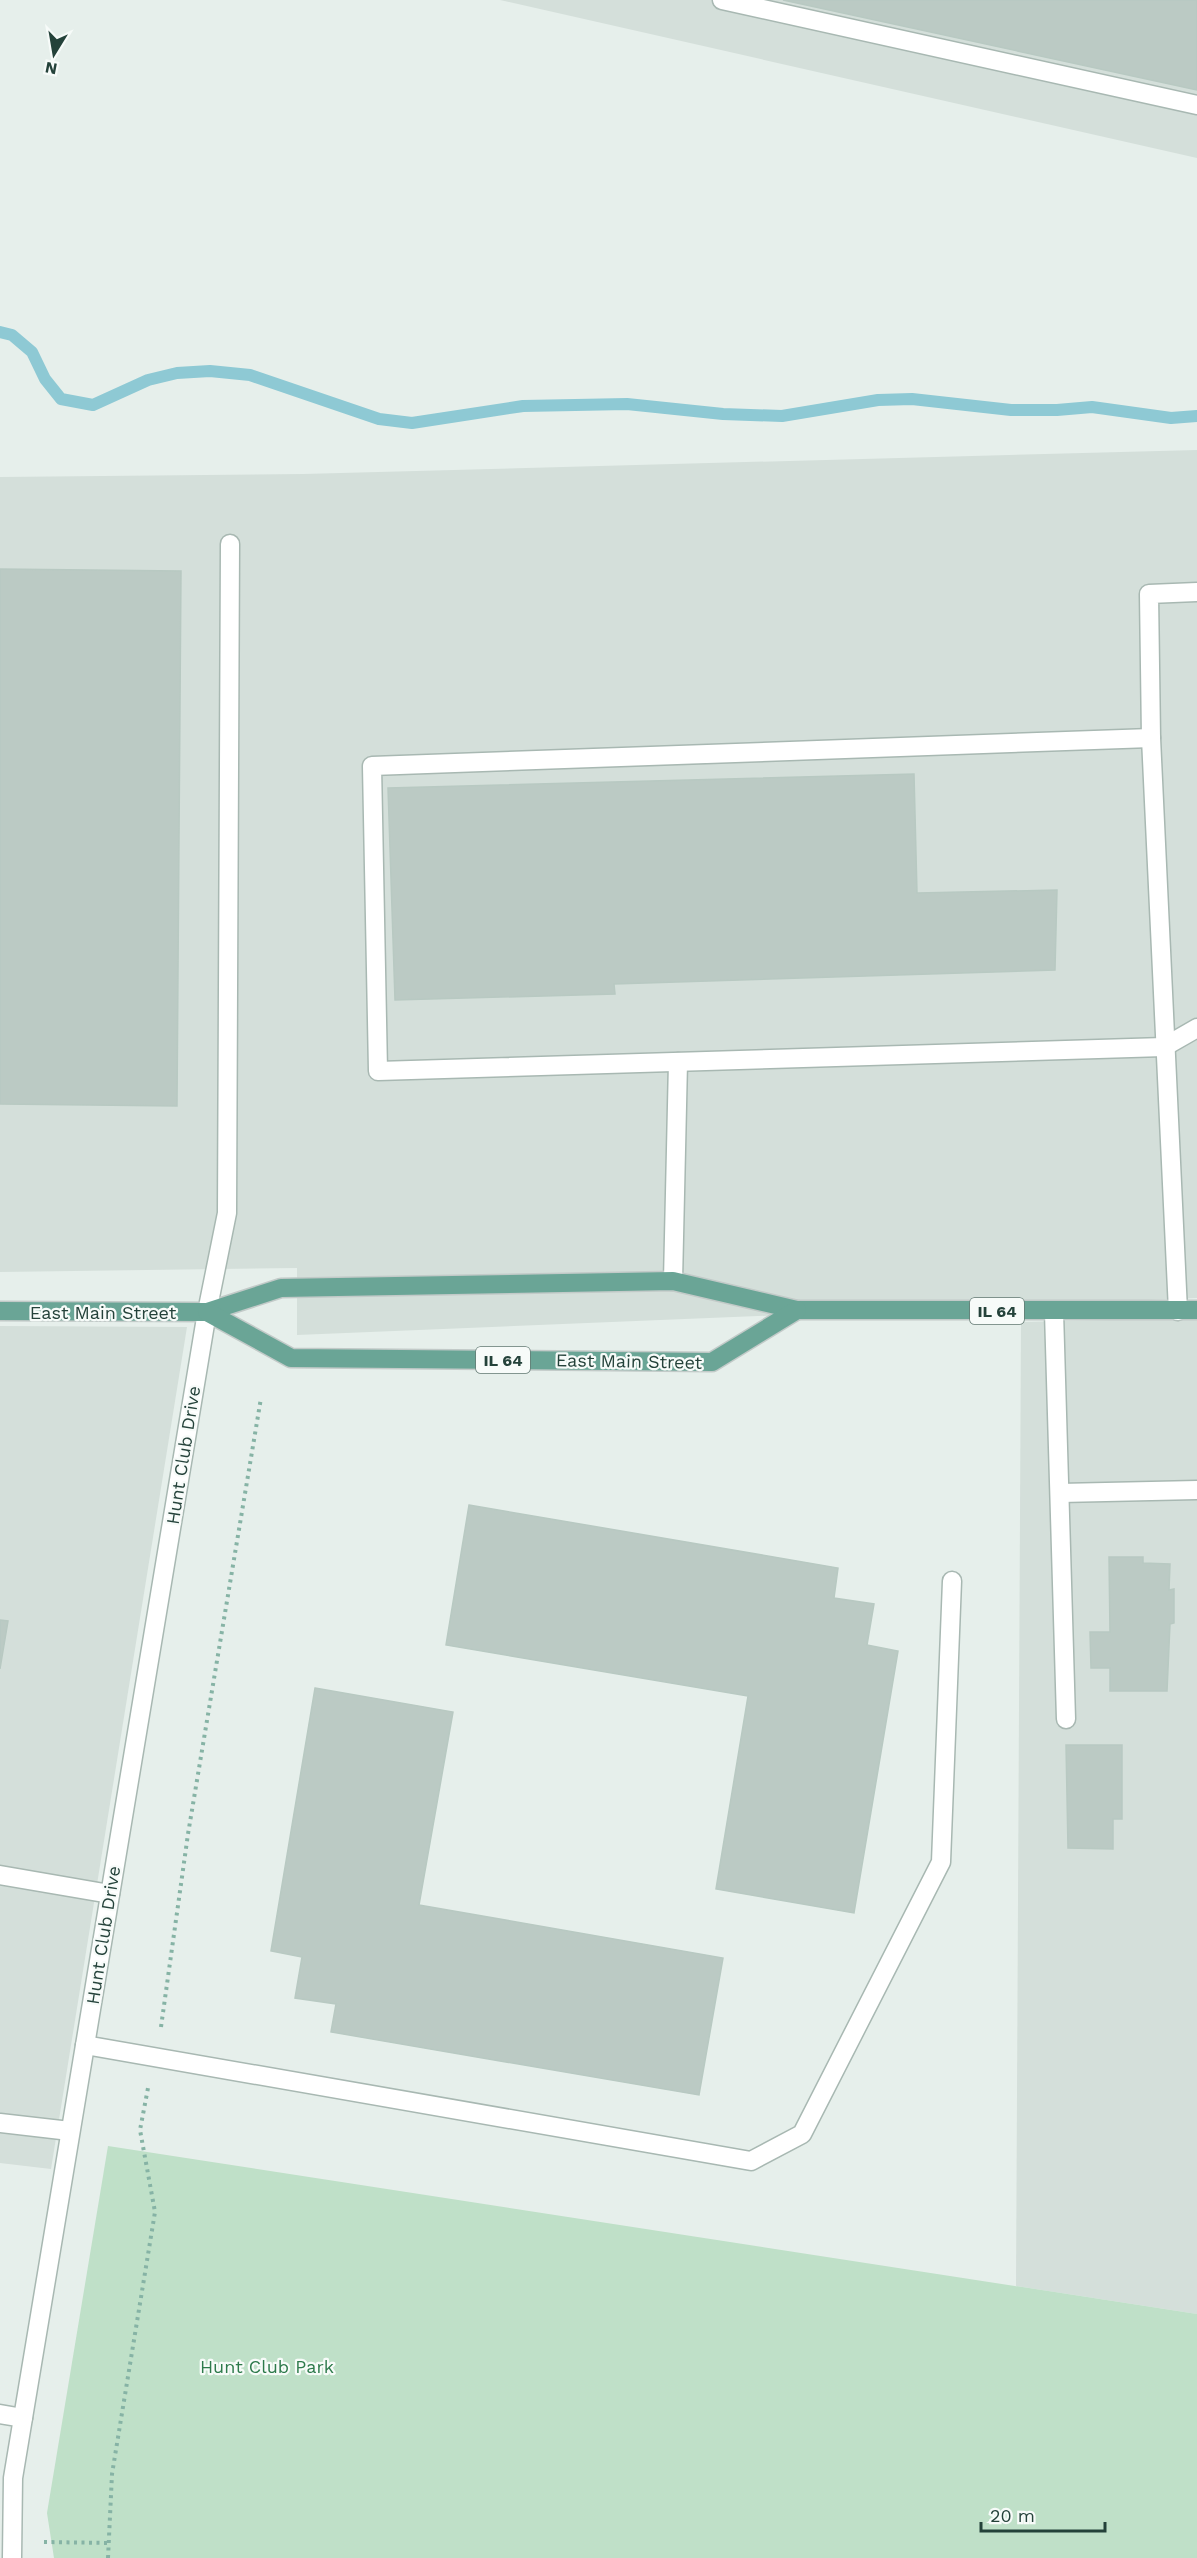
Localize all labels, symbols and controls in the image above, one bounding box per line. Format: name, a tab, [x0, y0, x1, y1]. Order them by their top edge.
north arrow	[24, 24, 84, 84]
text: N	[44, 58, 59, 79]
road number: IL 64	[970, 1298, 1024, 1324]
street label: East Main Street	[30, 1302, 177, 1323]
road number: IL 64	[476, 1347, 530, 1373]
street label: East Main Street	[556, 1349, 703, 1373]
street label: Hunt Club Drive	[162, 1384, 204, 1526]
street label: Hunt Club Drive	[82, 1864, 124, 2006]
park label: Hunt Club Park	[200, 2356, 334, 2377]
scale bar	[981, 2495, 1106, 2533]
text: 20 m	[990, 2505, 1035, 2526]

